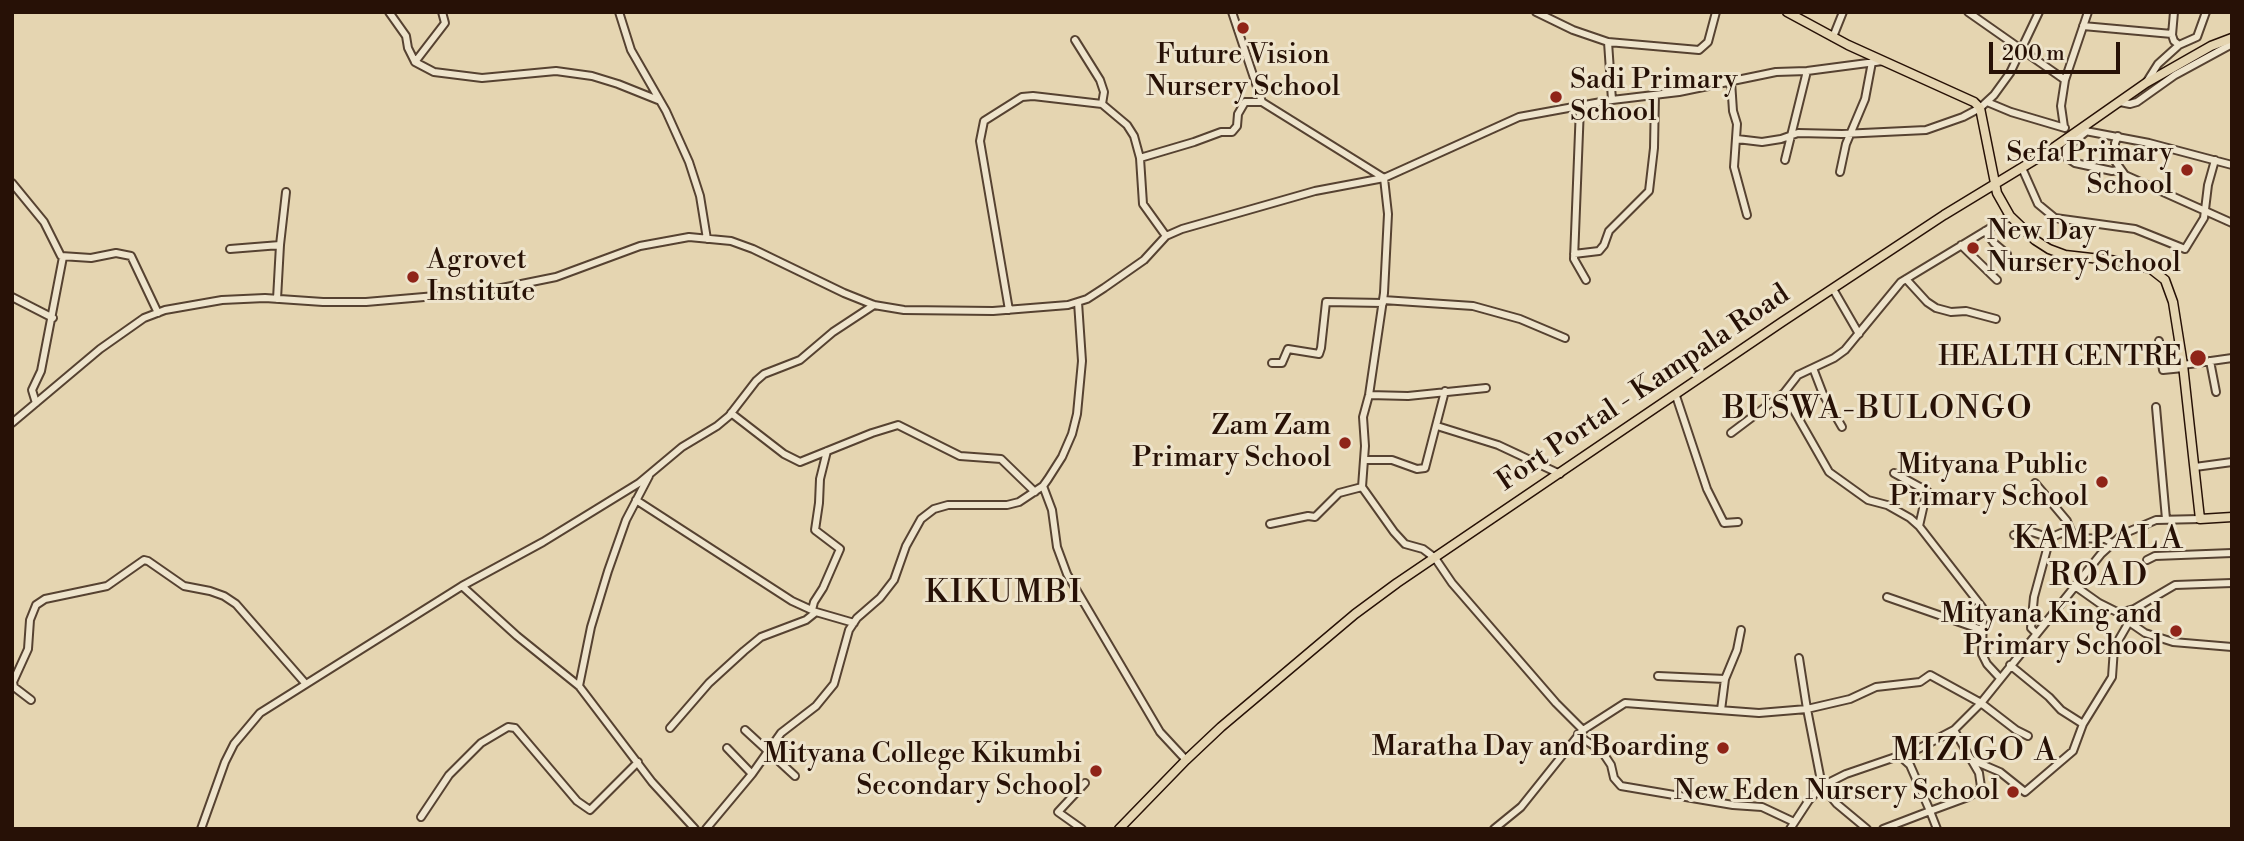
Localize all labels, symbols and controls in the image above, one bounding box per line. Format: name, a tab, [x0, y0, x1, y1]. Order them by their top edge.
marker: Future Vision Nursery School	[1235, 20, 1251, 36]
scale bar	[1992, 28, 2123, 72]
place label: Future Vision Nursery School	[1146, 39, 1340, 105]
text: 200 m	[2002, 41, 2065, 67]
place label: Sadi Primary School	[1570, 64, 1738, 130]
marker: Sadi Primary School	[1548, 89, 1564, 105]
place label: Sefa Primary School	[2006, 137, 2173, 203]
marker: Sefa Primary School	[2179, 162, 2195, 178]
place label: New Day Nursery School	[1987, 215, 2181, 281]
marker: New Day Nursery School	[1965, 240, 1981, 256]
place label: Agrovet Institute	[427, 244, 535, 310]
marker: Agrovet Institute	[405, 269, 421, 285]
street label: Fort Portal - Kampala Road	[1491, 278, 1797, 500]
place label: HEALTH CENTRE	[1938, 341, 2182, 375]
marker: HEALTH CENTRE	[2188, 348, 2208, 368]
district label: BUSWA-BULONGO	[1724, 391, 2032, 429]
place label: Zam Zam Primary School	[1132, 410, 1331, 476]
marker: Zam Zam Primary School	[1337, 435, 1353, 451]
place label: Mityana Public Primary School	[1889, 449, 2088, 515]
marker: Mityana Public Primary School	[2094, 474, 2110, 490]
district label: KAMPALA ROAD	[2014, 521, 2184, 596]
district label: KIKUMBI	[926, 575, 1082, 613]
place label: Mityana King and Primary School	[1941, 598, 2162, 664]
marker: Mityana King and Primary School	[2168, 623, 2184, 639]
place label: Maratha Day and Boarding	[1372, 731, 1709, 765]
district label: MIZIGO A	[1893, 733, 2057, 771]
place label: Mityana College Kikumbi Secondary School	[764, 738, 1082, 804]
marker: Maratha Day and Boarding	[1715, 740, 1731, 756]
marker: Mityana College Kikumbi Secondary School	[1088, 763, 1104, 779]
place label: New Eden Nursery School	[1674, 775, 1999, 809]
marker: New Eden Nursery School	[2005, 784, 2021, 800]

